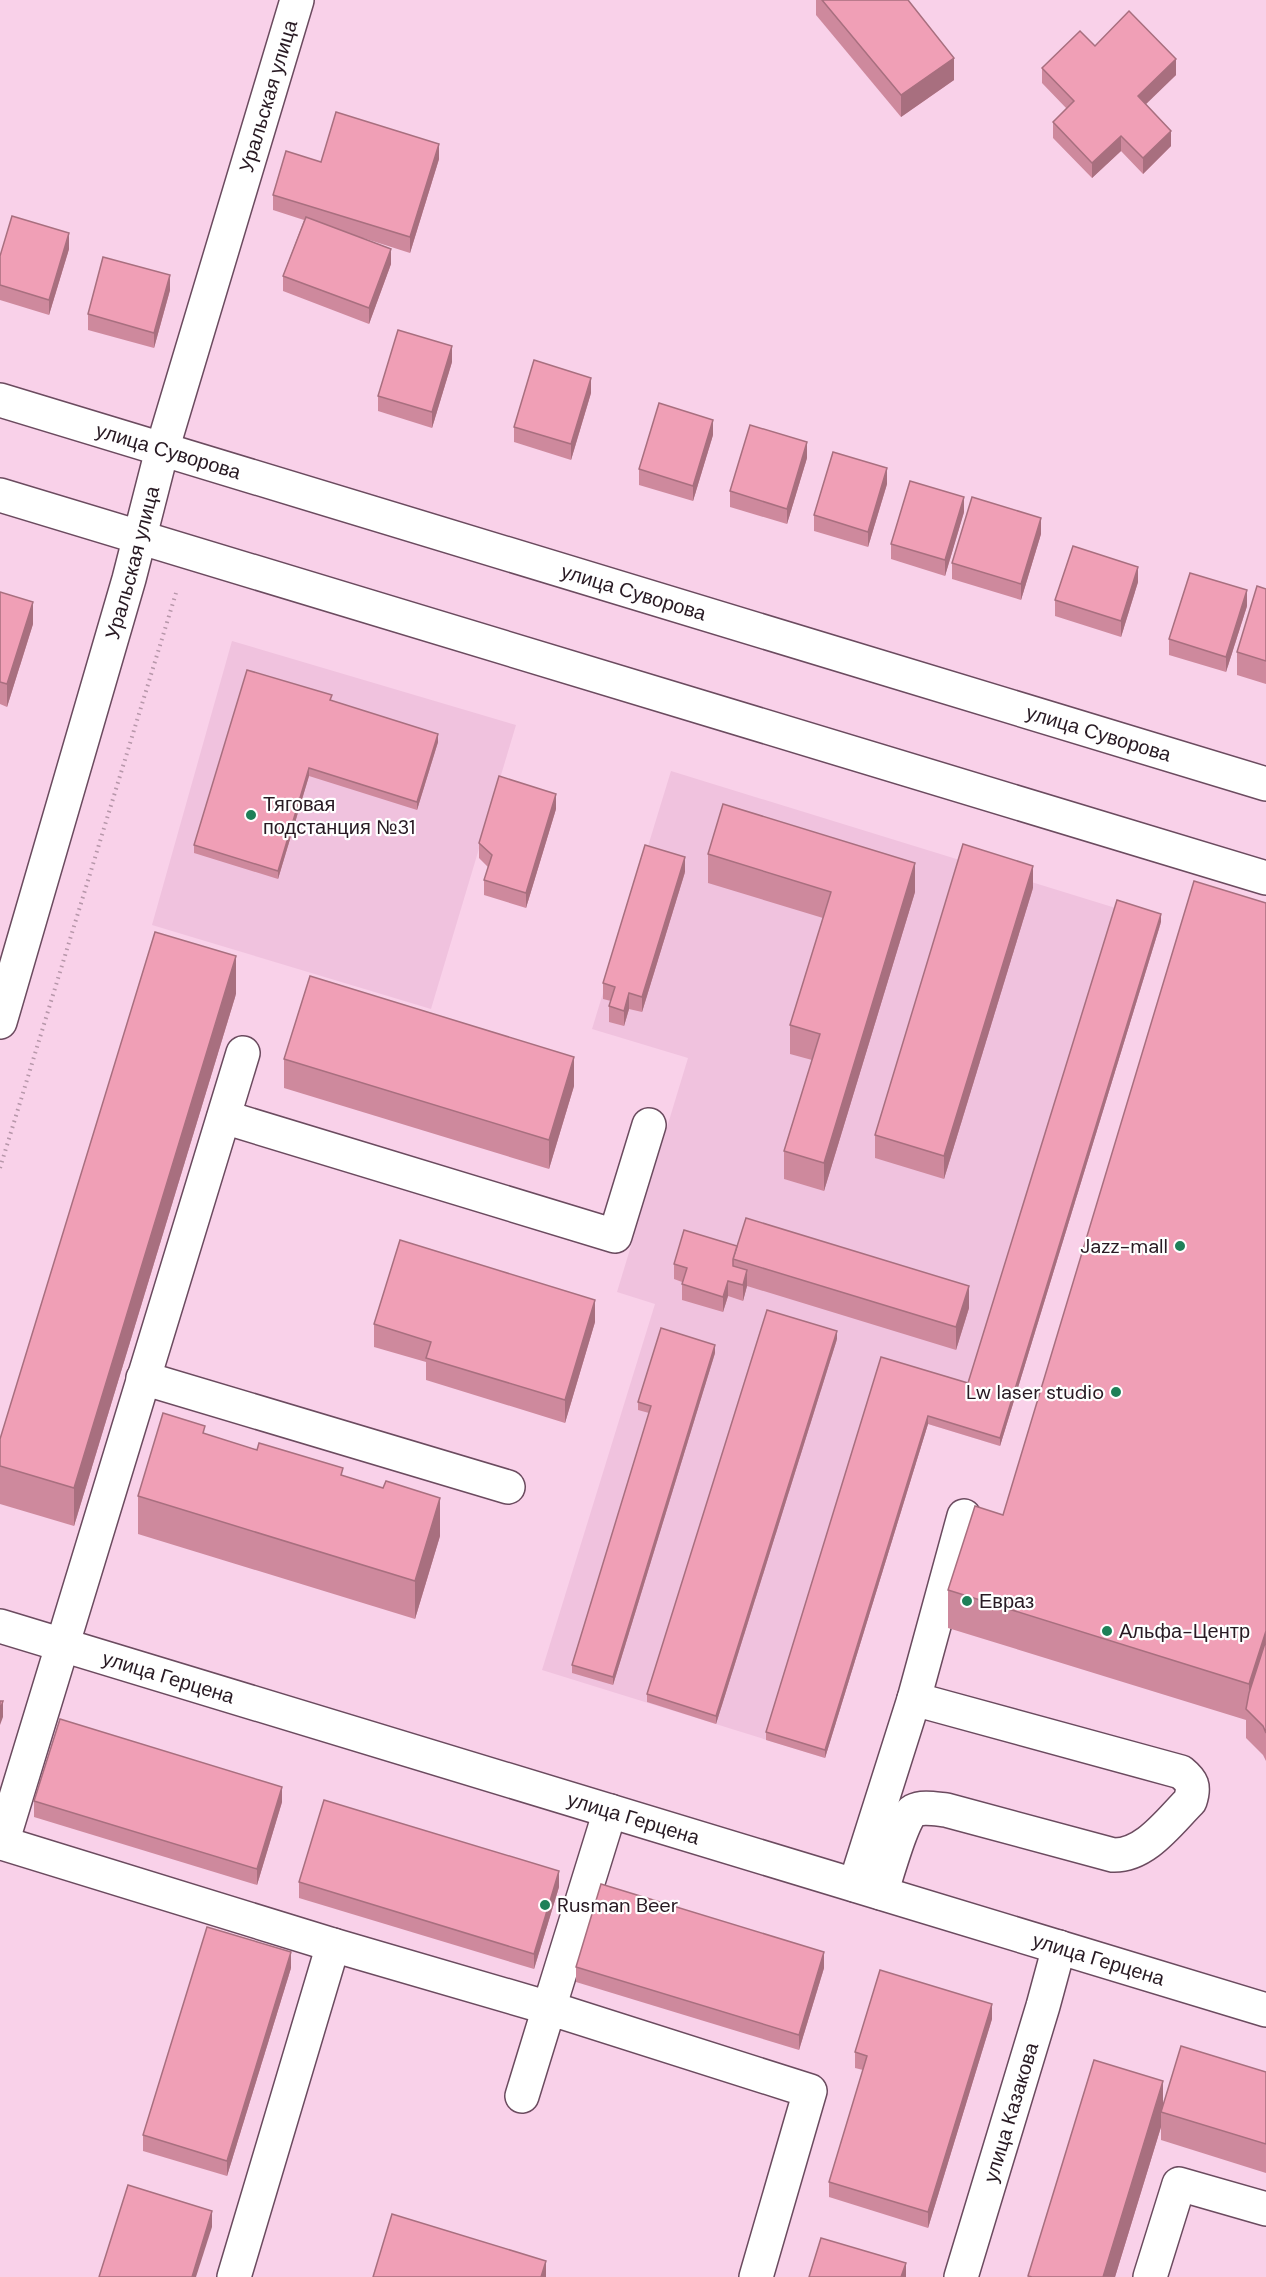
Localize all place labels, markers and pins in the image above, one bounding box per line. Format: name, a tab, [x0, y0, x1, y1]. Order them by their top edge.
place label: Тяговая подстанция №31	[263, 791, 415, 840]
marker: Тяговая подстанция №31	[244, 808, 258, 822]
place label: Jazz-mall	[1080, 1233, 1168, 1259]
marker: Jazz-mall	[1173, 1239, 1187, 1253]
place label: Lw laser studio	[966, 1379, 1104, 1405]
marker: Lw laser studio	[1109, 1385, 1123, 1399]
place label: Евраз	[979, 1588, 1034, 1614]
marker: Евраз	[960, 1594, 974, 1608]
place label: Альфа-Центр	[1119, 1618, 1250, 1644]
marker: Альфа-Центр	[1100, 1624, 1114, 1638]
place label: Rusman Beer	[557, 1892, 678, 1918]
marker: Rusman Beer	[538, 1898, 552, 1912]

